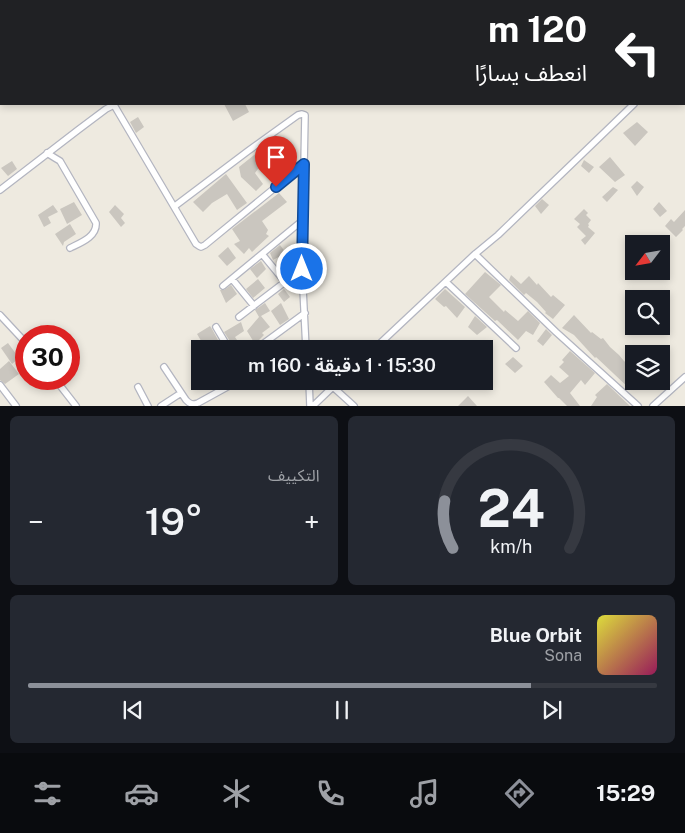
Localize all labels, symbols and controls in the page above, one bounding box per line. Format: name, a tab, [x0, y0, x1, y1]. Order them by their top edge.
text: 120 m	[488, 9, 587, 50]
icon: left	[605, 20, 670, 85]
text: انعطف يسارًا	[475, 60, 587, 86]
pin	[255, 136, 297, 187]
icon: arrive	[262, 143, 290, 171]
north arrow	[625, 235, 670, 280]
map controls	[625, 235, 670, 390]
position arrow	[275, 242, 327, 294]
button: search	[625, 290, 670, 335]
speed limit sign: 30	[15, 325, 80, 390]
button: layers	[625, 345, 670, 390]
text: 15:30 · 1 دقيقة · 160 m	[248, 354, 436, 376]
text: التكييف	[268, 466, 320, 485]
text: 24	[478, 478, 545, 539]
text: 19°	[145, 499, 203, 544]
text: −	[28, 505, 44, 538]
text: +	[304, 505, 319, 538]
text: km/h	[490, 536, 532, 557]
text: Blue Orbit	[490, 624, 582, 646]
text: Sona	[544, 646, 582, 665]
icon: previous	[119, 696, 147, 724]
icon: pause	[328, 696, 356, 724]
icon: next	[538, 696, 566, 724]
icon: filters	[30, 776, 65, 811]
icon: car	[124, 776, 159, 811]
icon: climate	[219, 776, 254, 811]
icon: phone	[313, 776, 348, 811]
icon: music	[407, 776, 442, 811]
icon: directions	[502, 776, 537, 811]
text: 15:29	[596, 780, 655, 806]

